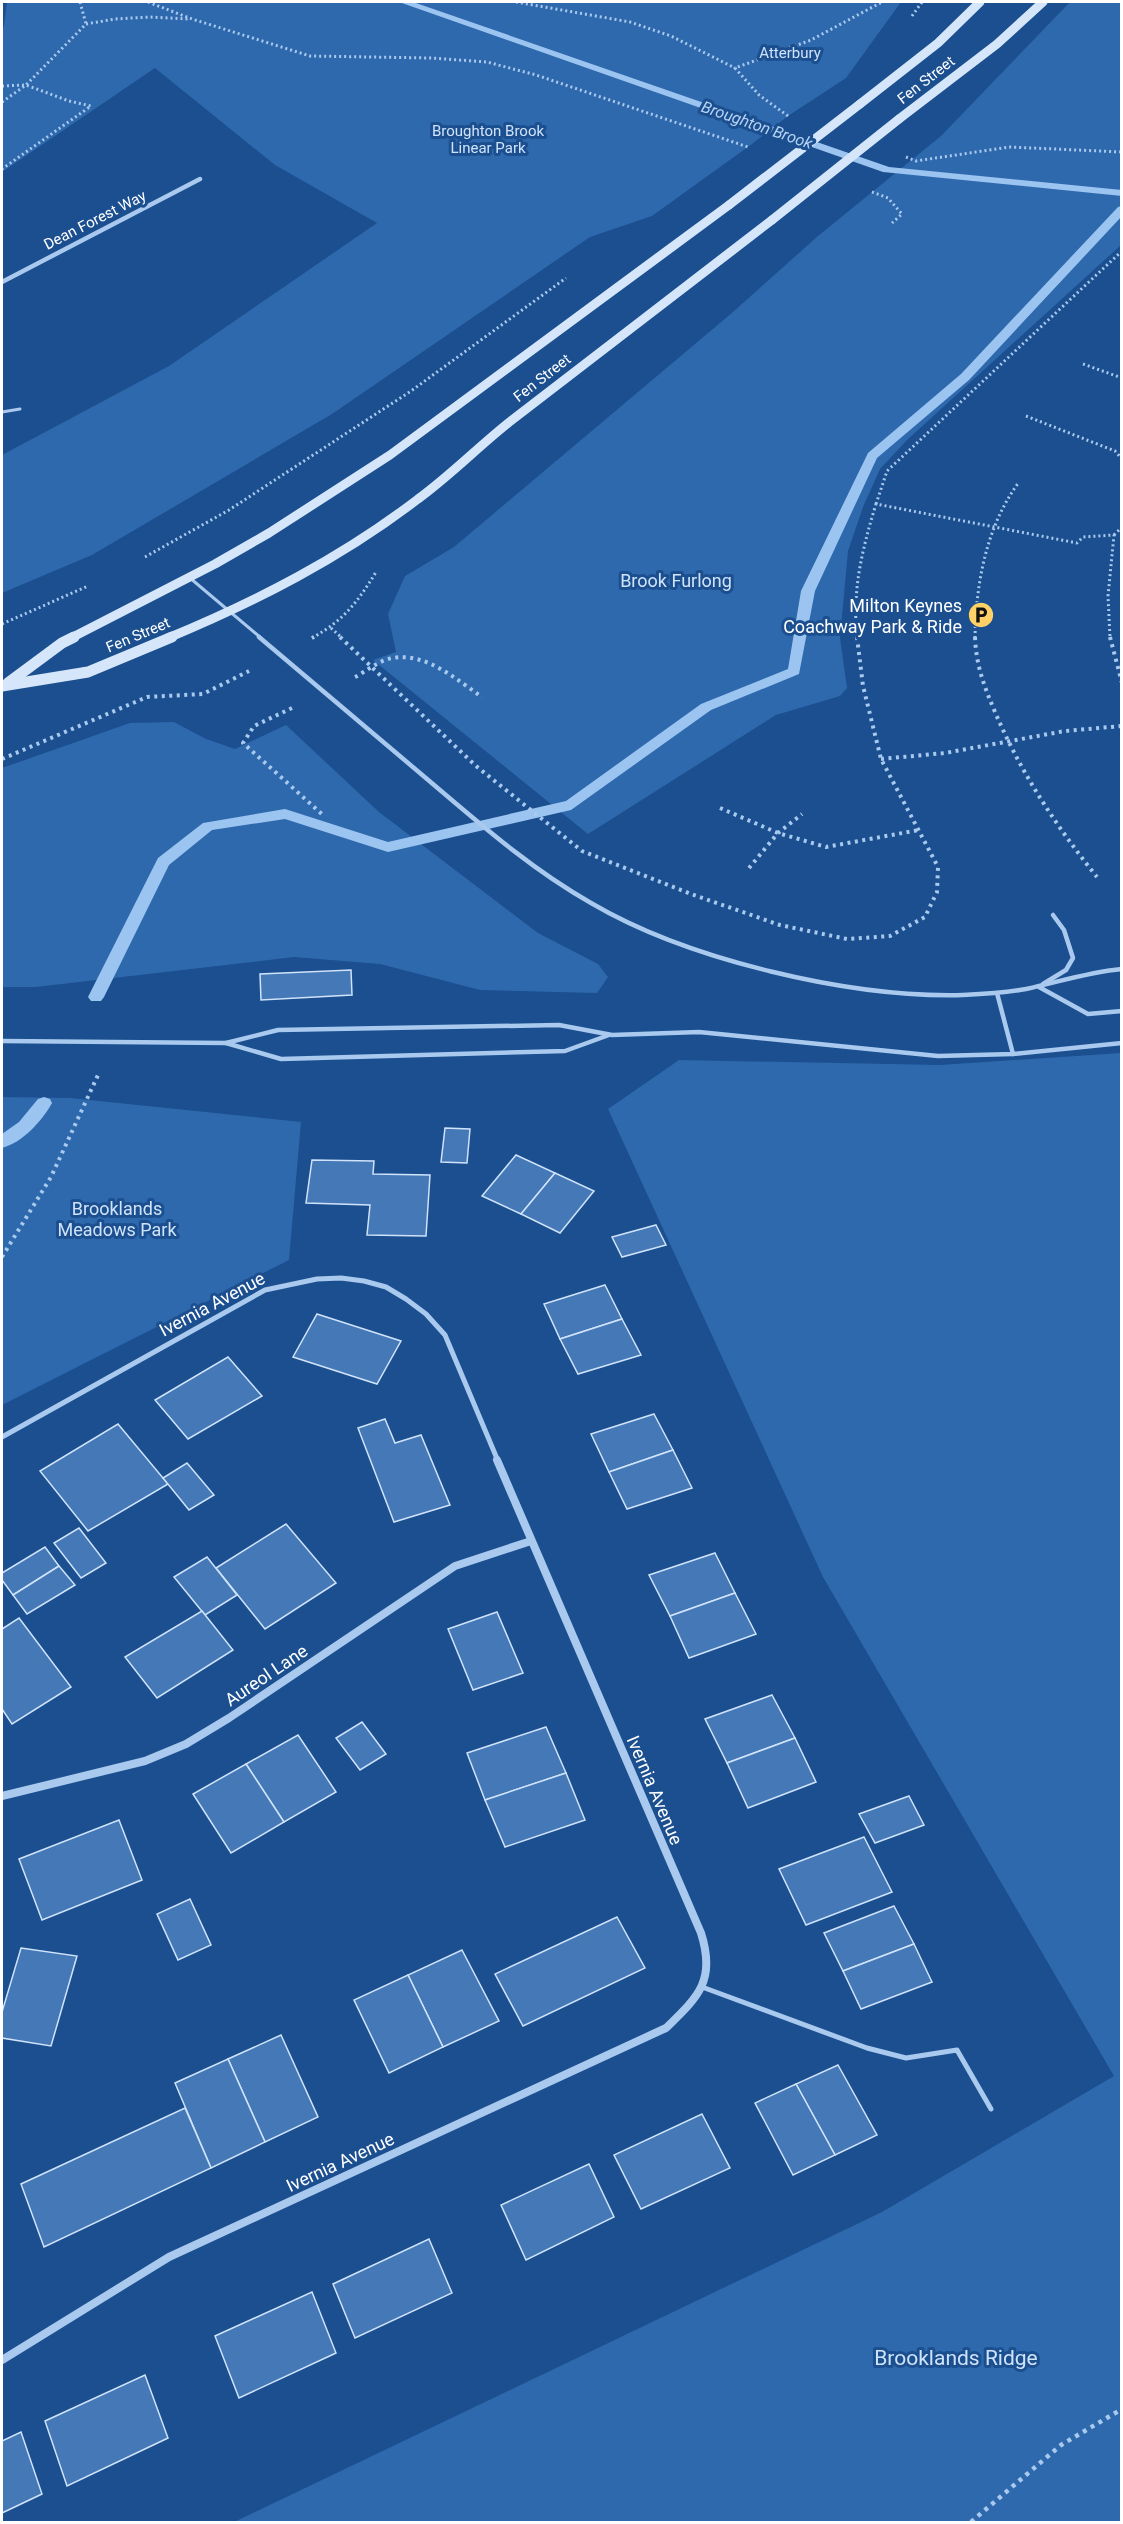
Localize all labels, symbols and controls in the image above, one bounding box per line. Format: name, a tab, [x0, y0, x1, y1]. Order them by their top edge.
park label: Atterbury	[759, 44, 821, 62]
street label: Fen Street	[894, 52, 958, 108]
water label: Broughton Brook	[699, 97, 816, 153]
park label: Broughton Brook Linear Park	[432, 122, 544, 157]
street label: Dean Forest Way	[41, 187, 149, 253]
street label: Fen Street	[510, 350, 574, 406]
park label: Brook Furlong	[620, 570, 732, 591]
place label: Milton Keynes Coachway Park & Ride	[783, 595, 962, 637]
parking icon: Milton Keynes Coachway Park & Ride	[966, 600, 996, 630]
street label: Fen Street	[103, 613, 173, 657]
park label: Brooklands Meadows Park	[57, 1198, 177, 1240]
street label: Ivernia Avenue	[156, 1267, 268, 1341]
street label: Aureol Lane	[221, 1640, 311, 1710]
street label: Ivernia Avenue	[623, 1732, 687, 1848]
street label: Ivernia Avenue	[283, 2128, 397, 2196]
park label: Brooklands Ridge	[874, 2346, 1038, 2370]

